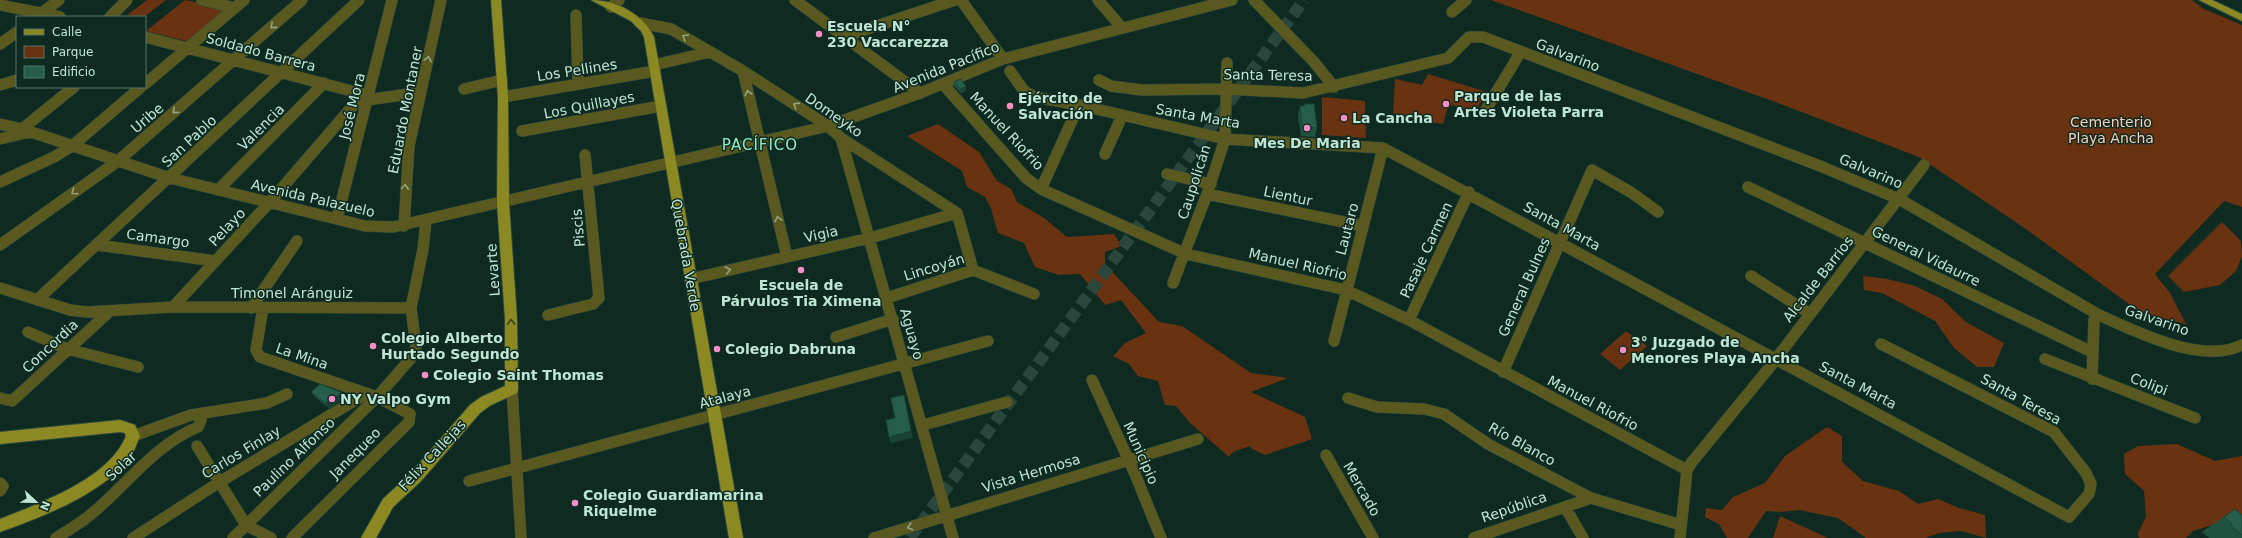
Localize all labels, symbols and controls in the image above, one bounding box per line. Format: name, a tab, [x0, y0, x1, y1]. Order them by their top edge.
legend	[16, 16, 146, 88]
place label: Escuela N° 230 Vaccarezza	[827, 18, 949, 50]
one-way arrow	[270, 21, 278, 28]
text: Calle	[52, 25, 82, 39]
marker: Escuela N° 230 Vaccarezza	[814, 29, 824, 39]
street label: Soldado Barrera	[204, 30, 318, 74]
one-way arrow	[682, 35, 689, 42]
street label: Galvarino	[1534, 35, 1602, 75]
street label: Avenida Pacífico	[890, 38, 1002, 96]
text: Parque	[52, 45, 93, 59]
street label: Eduardo Montaner	[385, 45, 425, 175]
one-way arrow	[424, 56, 432, 62]
street label: Los Pellines	[536, 56, 618, 84]
text: Edificio	[52, 65, 95, 79]
street label: Santa Teresa	[1223, 66, 1313, 84]
street label: José Mora	[336, 71, 368, 142]
street label: Los Quillayes	[542, 88, 636, 122]
place label: Parque de las Artes Violeta Parra	[1454, 88, 1604, 120]
street label: Manuel Riofrio	[967, 89, 1047, 173]
one-way arrow	[744, 90, 753, 97]
street label: Domeyko	[802, 90, 866, 140]
place label: Ejército de Salvación	[1018, 90, 1103, 122]
marker: Parque de las Artes Violeta Parra	[1441, 99, 1451, 109]
street label: Uribe	[128, 100, 166, 136]
street label: Valencia	[235, 101, 287, 153]
marker: Ejército de Salvación	[1005, 101, 1015, 111]
street label: Santa Marta	[1155, 101, 1241, 131]
one-way arrow	[793, 103, 800, 110]
one-way arrow	[173, 107, 180, 114]
place label: La Cancha	[1352, 110, 1433, 126]
street label: San Pablo	[158, 112, 220, 170]
marker: La Cancha	[1339, 113, 1349, 123]
park label: Cementerio Playa Ancha	[2068, 114, 2154, 146]
marker: Mes De Maria	[1302, 123, 1312, 133]
district label: PACÍFICO	[722, 135, 798, 154]
place label: Mes De Maria	[1253, 135, 1361, 151]
street label: Caupolicán	[1174, 143, 1214, 221]
street label: Galvarino	[1837, 150, 1905, 192]
street label: Avenida Palazuelo	[250, 176, 376, 220]
street label: Lientur	[1262, 183, 1314, 209]
one-way arrow	[400, 184, 409, 190]
one-way arrow	[71, 188, 78, 195]
street label: Quebrada Verde	[668, 198, 704, 312]
street label: Santa Marta	[1521, 198, 1603, 254]
street label: Pasaje Carmen	[1397, 199, 1455, 301]
street label: Lautaro	[1332, 201, 1362, 257]
street label: Pelayo	[206, 205, 248, 249]
street label: Piscis	[568, 208, 588, 248]
one-way arrow	[774, 215, 782, 222]
street label: Vigia	[802, 222, 840, 246]
street label: General Vidaurre	[1869, 223, 1983, 289]
street label: Camargo	[125, 226, 191, 250]
street label: Alcalde Barrios	[1779, 233, 1857, 325]
street label: General Bulnes	[1495, 235, 1553, 339]
street label: Levarte	[483, 243, 503, 297]
street label: Manuel Riofrio	[1247, 245, 1349, 283]
street label: Lincoyán	[902, 250, 966, 284]
marker: Escuela de Párvulos Tia Ximena	[796, 265, 806, 275]
one-way arrow	[725, 266, 732, 274]
place label: Escuela de Párvulos Tia Ximena	[721, 277, 881, 309]
street label: Timonel Aránguiz	[230, 285, 353, 301]
street label: Galvarino	[2123, 301, 2191, 339]
street label: Aguayo	[897, 306, 927, 362]
street label: Concordia	[19, 316, 81, 376]
one-way arrow	[507, 319, 515, 325]
place label: Colegio Alberto Hurtado Segundo	[381, 330, 520, 362]
place label: 3° Juzgado de Menores Playa Ancha	[1631, 334, 1800, 366]
street label: La Mina	[274, 340, 330, 372]
marker: Colegio Alberto Hurtado Segundo	[368, 341, 378, 351]
place label: Colegio Dabruna	[725, 341, 856, 357]
marker: Colegio Dabruna	[712, 344, 722, 354]
marker: 3° Juzgado de Menores Playa Ancha	[1618, 345, 1628, 355]
street label: Santa Marta	[1817, 358, 1899, 412]
place label: Colegio Saint Thomas	[433, 367, 604, 383]
marker: Colegio Saint Thomas	[420, 370, 430, 380]
street label: Santa Teresa	[1978, 370, 2064, 428]
street label: Colipi	[2128, 370, 2170, 398]
street label: Manuel Riofrio	[1545, 372, 1641, 434]
street label: Atalaya	[697, 382, 753, 412]
place label: NY Valpo Gym	[340, 391, 451, 407]
marker: NY Valpo Gym	[327, 394, 337, 404]
street label: Paulino Alfonso	[250, 414, 338, 500]
street label: Félix Callejas	[395, 416, 469, 494]
street label: Municipio	[1120, 419, 1162, 487]
street label: Río Blanco	[1486, 419, 1558, 469]
street label: Carlos Finlay	[199, 422, 283, 482]
street label: Janequeo	[326, 424, 384, 482]
street label: Solar	[102, 448, 140, 484]
street label: Vista Hermosa	[980, 450, 1082, 496]
street label: Mercado	[1340, 459, 1384, 519]
north arrow	[16, 482, 56, 522]
place label: Colegio Guardiamarina Riquelme	[583, 487, 764, 519]
street label: República	[1479, 488, 1549, 526]
marker: Colegio Guardiamarina Riquelme	[570, 498, 580, 508]
text: N	[37, 499, 53, 512]
one-way arrow	[907, 522, 914, 530]

